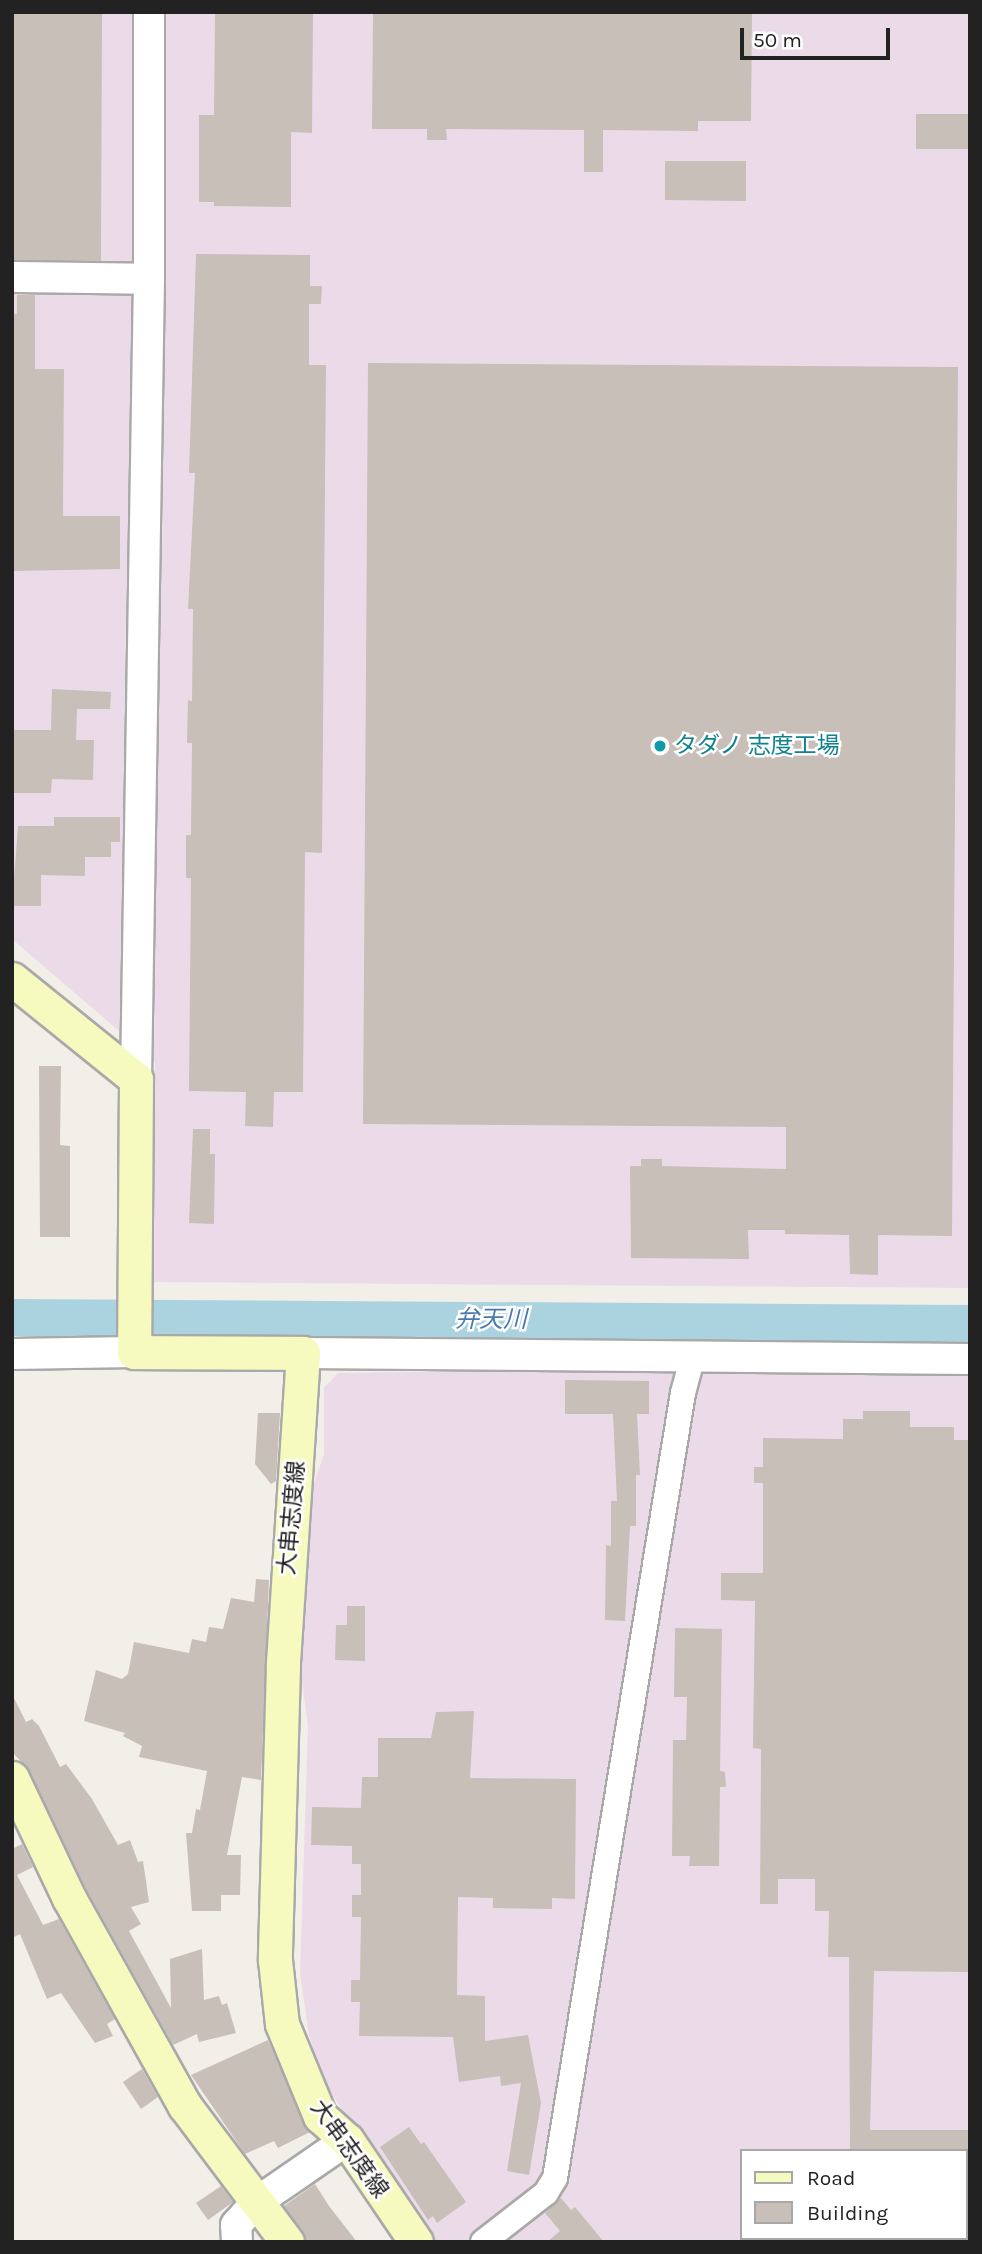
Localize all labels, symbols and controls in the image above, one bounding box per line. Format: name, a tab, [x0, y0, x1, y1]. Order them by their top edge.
scale bar	[744, 14, 894, 58]
text: 50 m	[753, 28, 802, 52]
place label: タダノ 志度工場	[674, 732, 840, 760]
marker: タダノ 志度工場	[652, 738, 668, 754]
water label: 弁天川	[455, 1306, 527, 1334]
street label: 大串志度線	[273, 1460, 311, 1576]
street label: 大串志度線	[304, 2094, 394, 2204]
legend	[740, 2149, 968, 2240]
text: Road	[807, 2166, 855, 2190]
text: Building	[807, 2201, 888, 2225]

